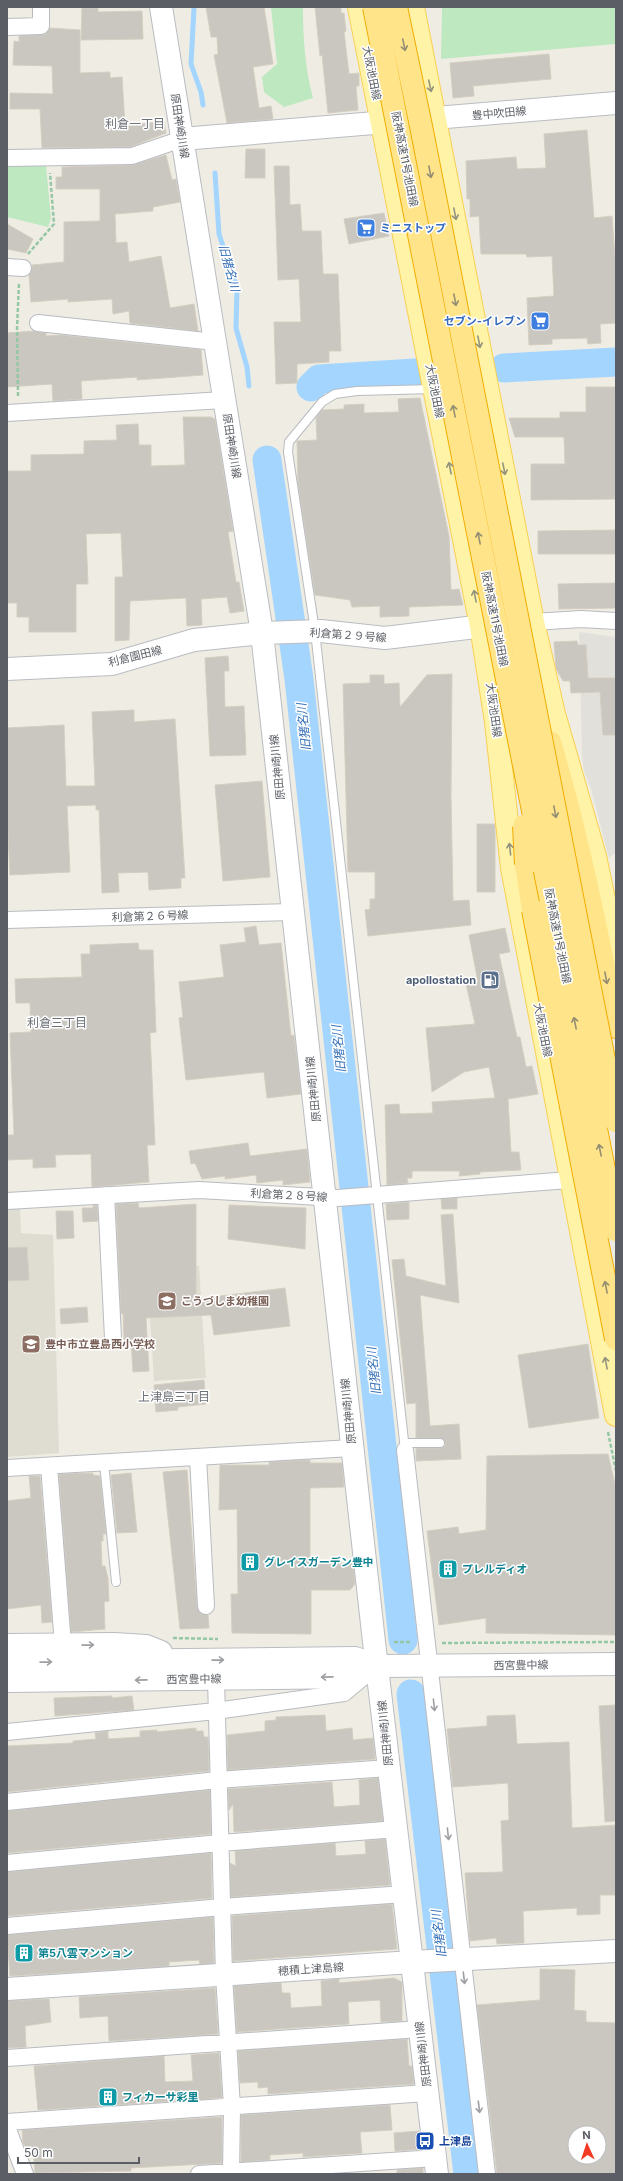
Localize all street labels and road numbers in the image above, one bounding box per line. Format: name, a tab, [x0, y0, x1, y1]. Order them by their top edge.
street label: 大阪池田線	[360, 45, 384, 101]
street label: 原田神崎川線	[168, 92, 192, 160]
street label: 豊中吹田線	[471, 104, 527, 122]
street label: 阪神高速11号池田線	[389, 110, 421, 208]
street label: 大阪池田線	[423, 363, 447, 419]
street label: 原田神崎川線	[220, 412, 244, 480]
street label: 阪神高速11号池田線	[479, 570, 511, 668]
street label: 利倉第２９号線	[309, 625, 387, 645]
street label: 利倉園田線	[107, 643, 163, 669]
street label: 大阪池田線	[483, 682, 505, 738]
street label: 原田神崎川線	[267, 733, 287, 801]
street label: 阪神高速11号池田線	[542, 887, 574, 985]
street label: 利倉第２６号線	[111, 908, 189, 924]
street label: 大阪池田線	[531, 1002, 555, 1058]
street label: 原田神崎川線	[303, 1055, 323, 1123]
street label: 利倉第２８号線	[250, 1186, 328, 1204]
street label: 原田神崎川線	[338, 1377, 358, 1445]
street label: 西宮豊中線	[493, 1658, 549, 1672]
street label: 西宮豊中線	[166, 1672, 222, 1686]
street label: 原田神崎川線	[375, 1699, 395, 1767]
street label: 穂積上津島線	[278, 1960, 344, 1978]
street label: 原田神崎川線	[412, 2020, 434, 2088]

